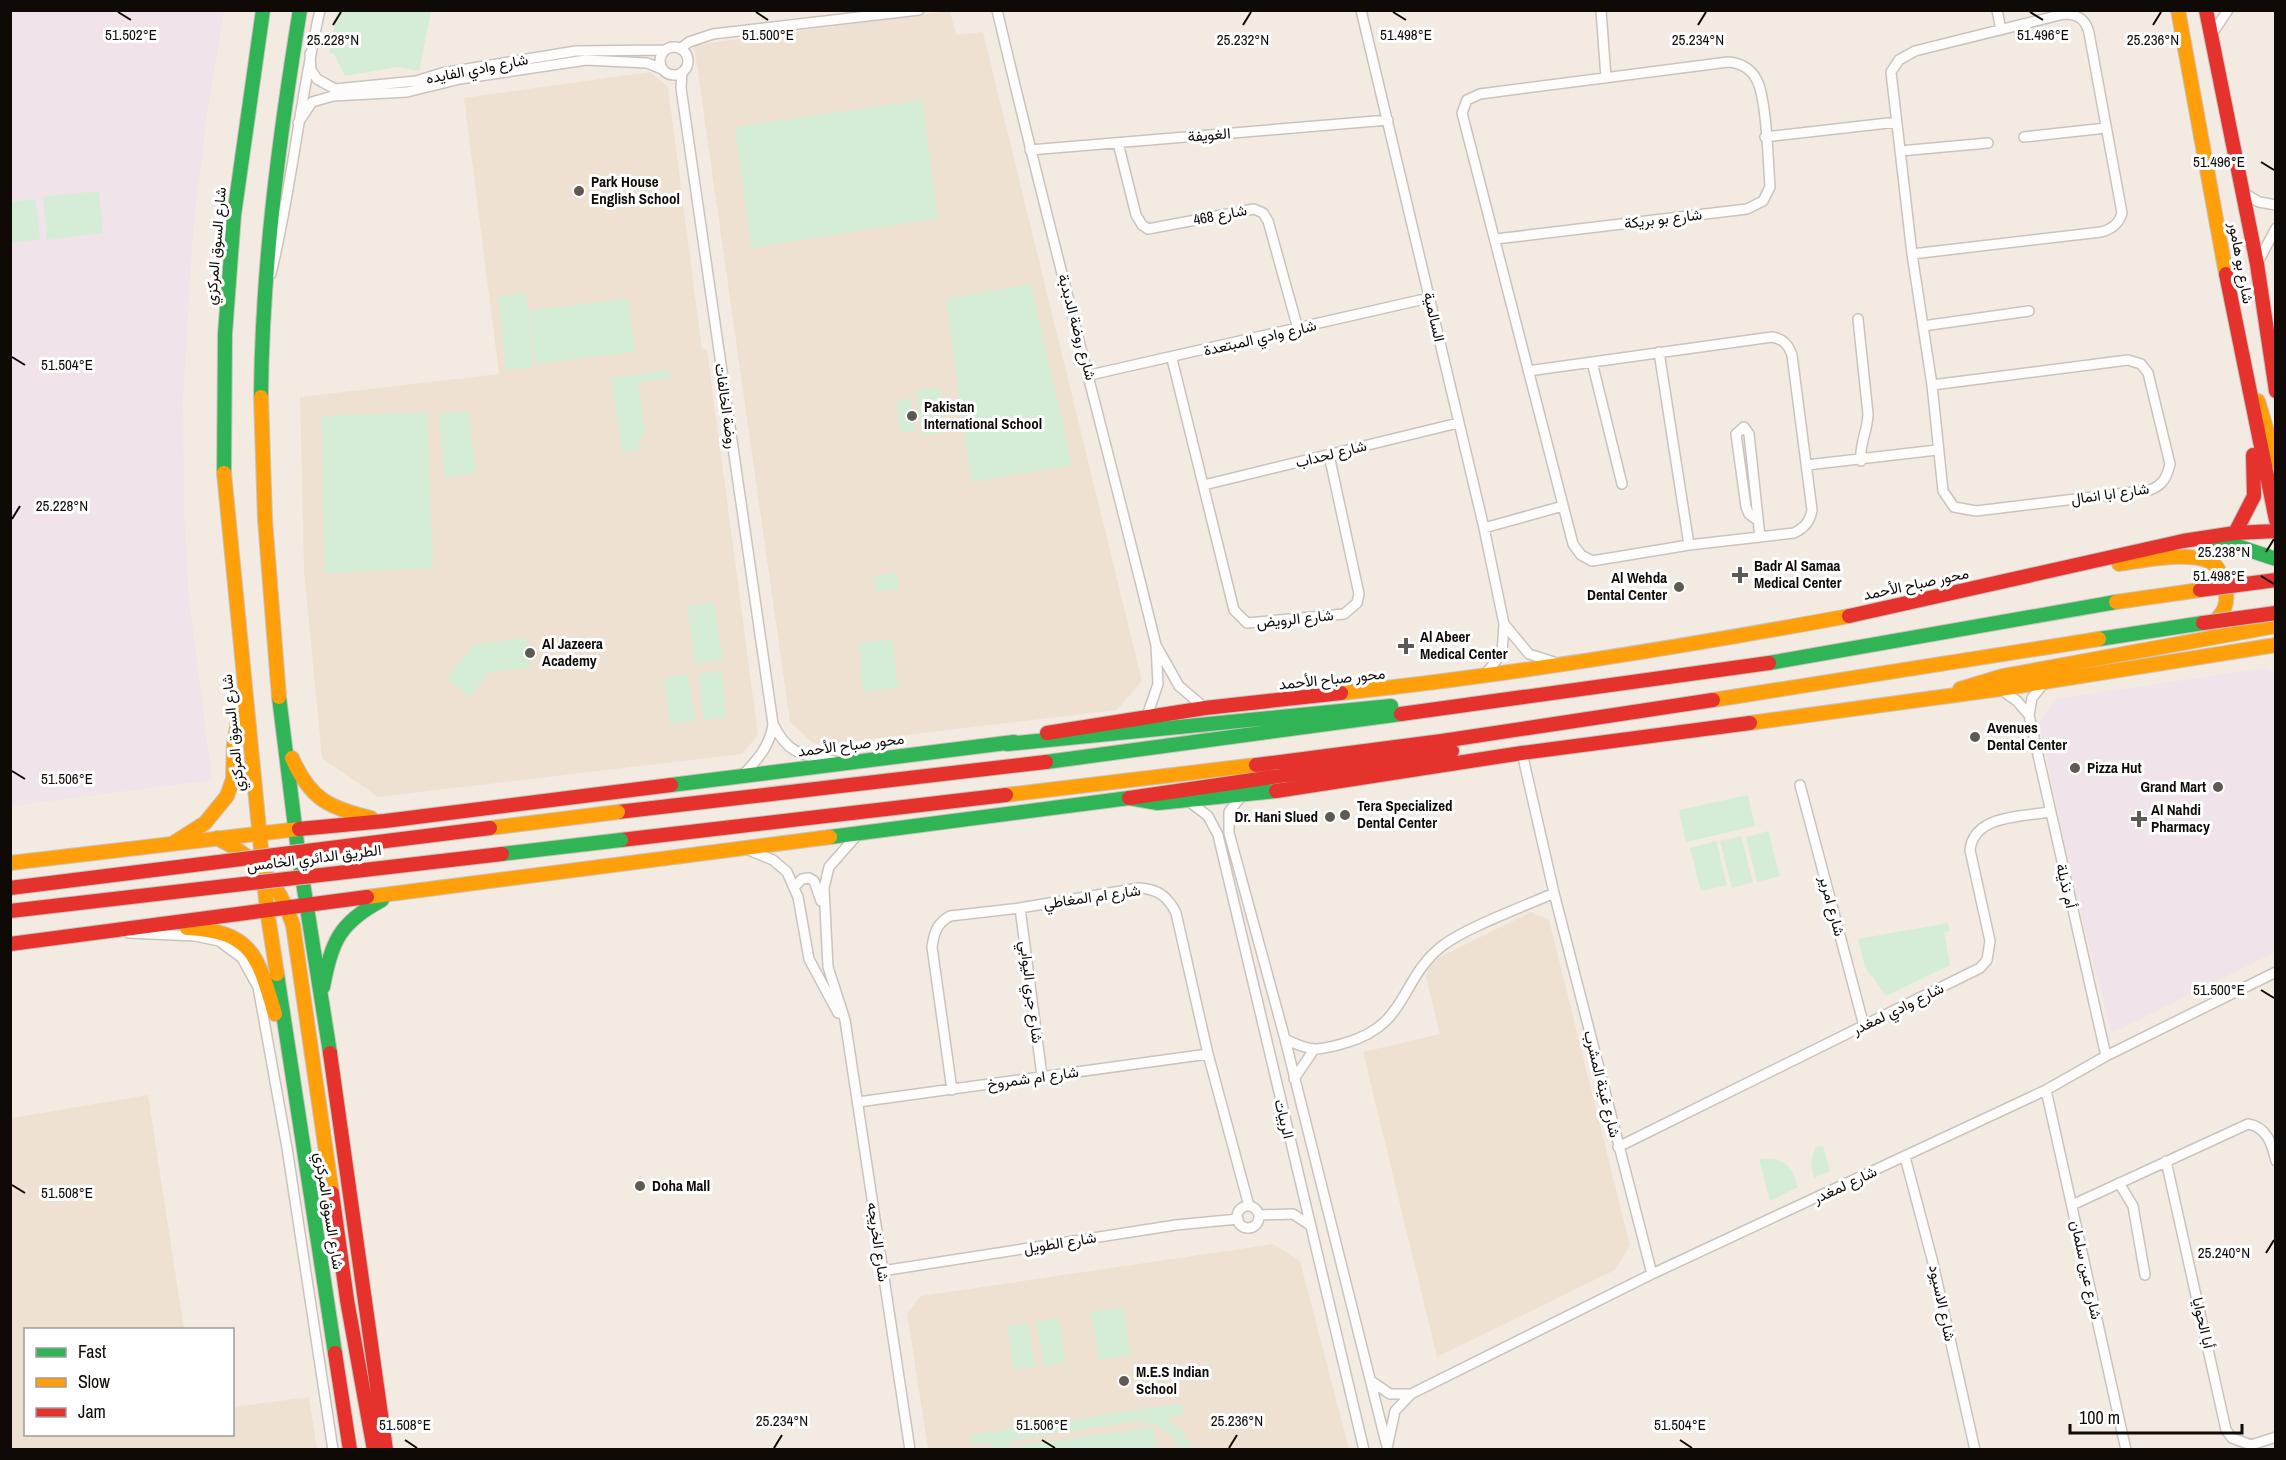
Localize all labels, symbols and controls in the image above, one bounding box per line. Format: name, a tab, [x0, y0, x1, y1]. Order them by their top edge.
text: 51.502°E	[105, 24, 157, 45]
text: 51.500°E	[742, 24, 794, 45]
text: 51.498°E	[1380, 24, 1432, 45]
text: 51.496°E	[2017, 24, 2069, 45]
text: 25.228°N	[307, 29, 359, 50]
text: 25.232°N	[1217, 29, 1269, 50]
text: 25.234°N	[1672, 29, 1724, 50]
text: 25.236°N	[2127, 29, 2179, 50]
street label: شارع وادي الفايده	[424, 48, 531, 92]
street label: الغويفة	[1187, 122, 1231, 147]
text: 51.496°E	[2193, 151, 2245, 172]
place label: Park House English School	[591, 171, 680, 209]
marker: Park House English School	[572, 184, 586, 198]
street label: شارع السوق المركزي	[200, 186, 234, 306]
street label: شارع 468	[1191, 199, 1249, 231]
street label: شارع بو بريكة	[1623, 203, 1703, 235]
street label: شارع بو هامور	[2223, 220, 2259, 306]
street label: شارع روضة الدبدبة	[1052, 271, 1102, 383]
street label: السالمية	[1419, 290, 1450, 344]
street label: شارع وادي المبتعدة	[1201, 314, 1319, 364]
text: 51.504°E	[41, 354, 93, 375]
street label: روضة الخالفات	[710, 362, 743, 450]
place label: Pakistan International School	[924, 396, 1042, 434]
marker: Pakistan International School	[905, 409, 919, 423]
street label: شارع لحداب	[1293, 434, 1369, 473]
street label: شارع ابا انمال	[2069, 478, 2151, 510]
text: 25.228°N	[36, 495, 88, 516]
text: 25.238°N	[2198, 541, 2250, 562]
place label: Badr Al Samaa Medical Center	[1754, 555, 1842, 593]
street label: محور صباح الأحمد	[1861, 562, 1971, 606]
text: 51.498°E	[2193, 565, 2245, 586]
marker: Badr Al Samaa Medical Center	[1731, 566, 1749, 584]
place label: Al Wehda Dental Center	[1587, 567, 1667, 605]
marker: Al Wehda Dental Center	[1672, 580, 1686, 594]
street label: شارع الرويض	[1255, 604, 1335, 634]
place label: Al Abeer Medical Center	[1420, 626, 1508, 664]
place label: Al Jazeera Academy	[542, 633, 603, 671]
marker: Al Abeer Medical Center	[1397, 637, 1415, 655]
marker: Al Jazeera Academy	[523, 646, 537, 660]
street label: محور صباح الأحمد	[1278, 662, 1386, 696]
street label: شارع السوق المركزي	[216, 673, 252, 793]
place label: Avenues Dental Center	[1987, 717, 2067, 755]
street label: محور صباح الأحمد	[796, 728, 906, 762]
marker: Avenues Dental Center	[1968, 730, 1982, 744]
place label: Pizza Hut	[2087, 757, 2142, 778]
marker: Pizza Hut	[2068, 761, 2082, 775]
text: 51.506°E	[41, 768, 93, 789]
place label: Grand Mart	[2140, 776, 2206, 797]
marker: Grand Mart	[2211, 780, 2225, 794]
place label: Tera Specialized Dental Center	[1357, 795, 1453, 833]
place label: Al Nahdi Pharmacy	[2151, 799, 2210, 837]
place label: Dr. Hani Slued	[1235, 806, 1318, 827]
marker: Tera Specialized Dental Center	[1338, 808, 1352, 822]
marker: Dr. Hani Slued	[1323, 810, 1337, 824]
marker: Al Nahdi Pharmacy	[2132, 812, 2146, 826]
street label: الطريق الدائري الخامس	[245, 839, 383, 879]
street label: أم نذيلة	[2051, 861, 2082, 911]
street label: شارع امرير	[1813, 872, 1851, 939]
street label: شارع ام المغاطي	[1042, 879, 1142, 917]
street label: شارع جري اليوابي	[1012, 939, 1048, 1045]
street label: شارع وادي لمغدر	[1848, 977, 1949, 1043]
text: 51.500°E	[2193, 979, 2245, 1000]
street label: شارع غينة المشرب	[1578, 1028, 1626, 1140]
street label: شارع ام شمروخ	[986, 1061, 1080, 1095]
street label: الربيات	[1269, 1097, 1300, 1141]
street label: شارع السوق المركزي	[307, 1151, 349, 1272]
street label: شارع لمغدر	[1809, 1161, 1881, 1210]
place label: Doha Mall	[652, 1175, 710, 1196]
marker: Doha Mall	[633, 1179, 647, 1193]
text: 51.508°E	[41, 1182, 93, 1203]
street label: شارع الخريجه	[862, 1201, 894, 1283]
street label: شارع عين سلمان	[2065, 1218, 2107, 1322]
street label: شارع الطويل	[1022, 1226, 1098, 1260]
text: 25.240°N	[2198, 1242, 2250, 1263]
street label: شارع الاسيود	[1923, 1263, 1961, 1343]
street label: أبا الحوايا	[2187, 1295, 2220, 1351]
legend	[24, 1328, 234, 1436]
text: Fast	[78, 1339, 106, 1364]
place label: M.E.S Indian School	[1136, 1361, 1209, 1399]
text: Slow	[78, 1369, 110, 1394]
marker: M.E.S Indian School	[1117, 1374, 1131, 1388]
scale bar	[2070, 1397, 2242, 1435]
text: Jam	[78, 1399, 106, 1424]
text: 100 m	[2079, 1405, 2120, 1430]
text: 25.234°N	[756, 1410, 808, 1431]
text: 25.236°N	[1211, 1410, 1263, 1431]
text: 51.508°E	[379, 1414, 431, 1435]
text: 51.506°E	[1016, 1414, 1068, 1435]
text: 51.504°E	[1654, 1414, 1706, 1435]

